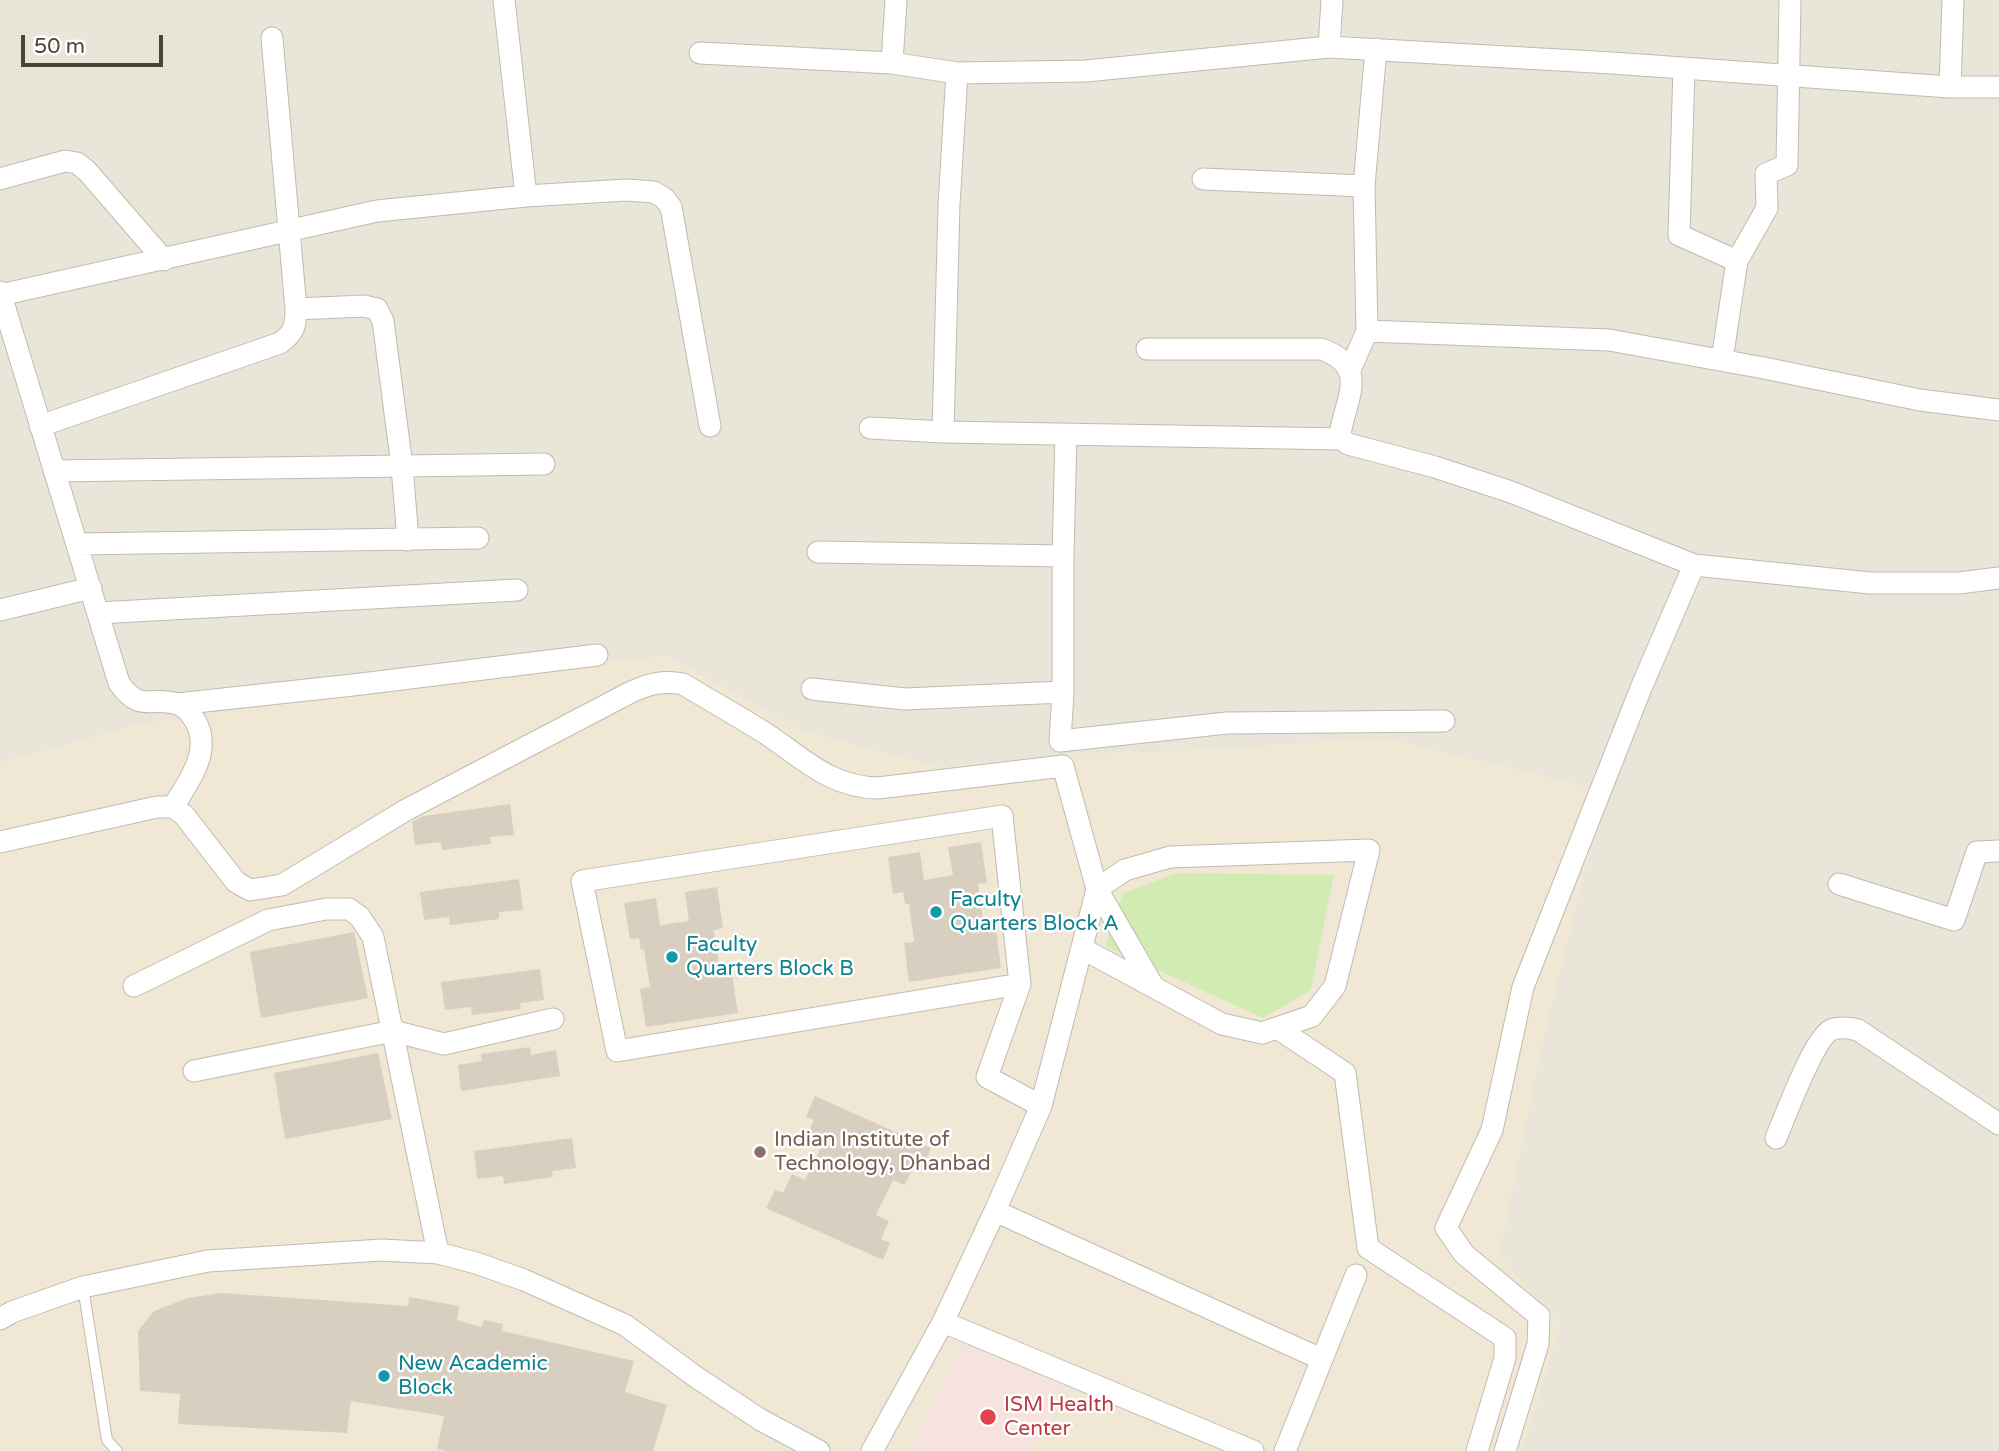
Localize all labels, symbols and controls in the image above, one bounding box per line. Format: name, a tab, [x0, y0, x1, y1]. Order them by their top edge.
scale bar	[24, 21, 166, 65]
text: 50 m	[34, 34, 85, 59]
place label: Faculty Quarters Block A	[950, 887, 1119, 937]
marker: Faculty Quarters Block A	[928, 904, 944, 920]
place label: Faculty Quarters Block B	[686, 932, 854, 982]
marker: Faculty Quarters Block B	[664, 949, 680, 965]
place label: Indian Institute of Technology, Dhanbad	[774, 1127, 991, 1177]
marker: Indian Institute of Technology, Dhanbad	[752, 1144, 768, 1160]
place label: New Academic Block	[398, 1351, 548, 1401]
marker: New Academic Block	[376, 1368, 392, 1384]
place label: ISM Health Center	[1004, 1392, 1114, 1442]
marker: ISM Health Center	[978, 1407, 998, 1427]

